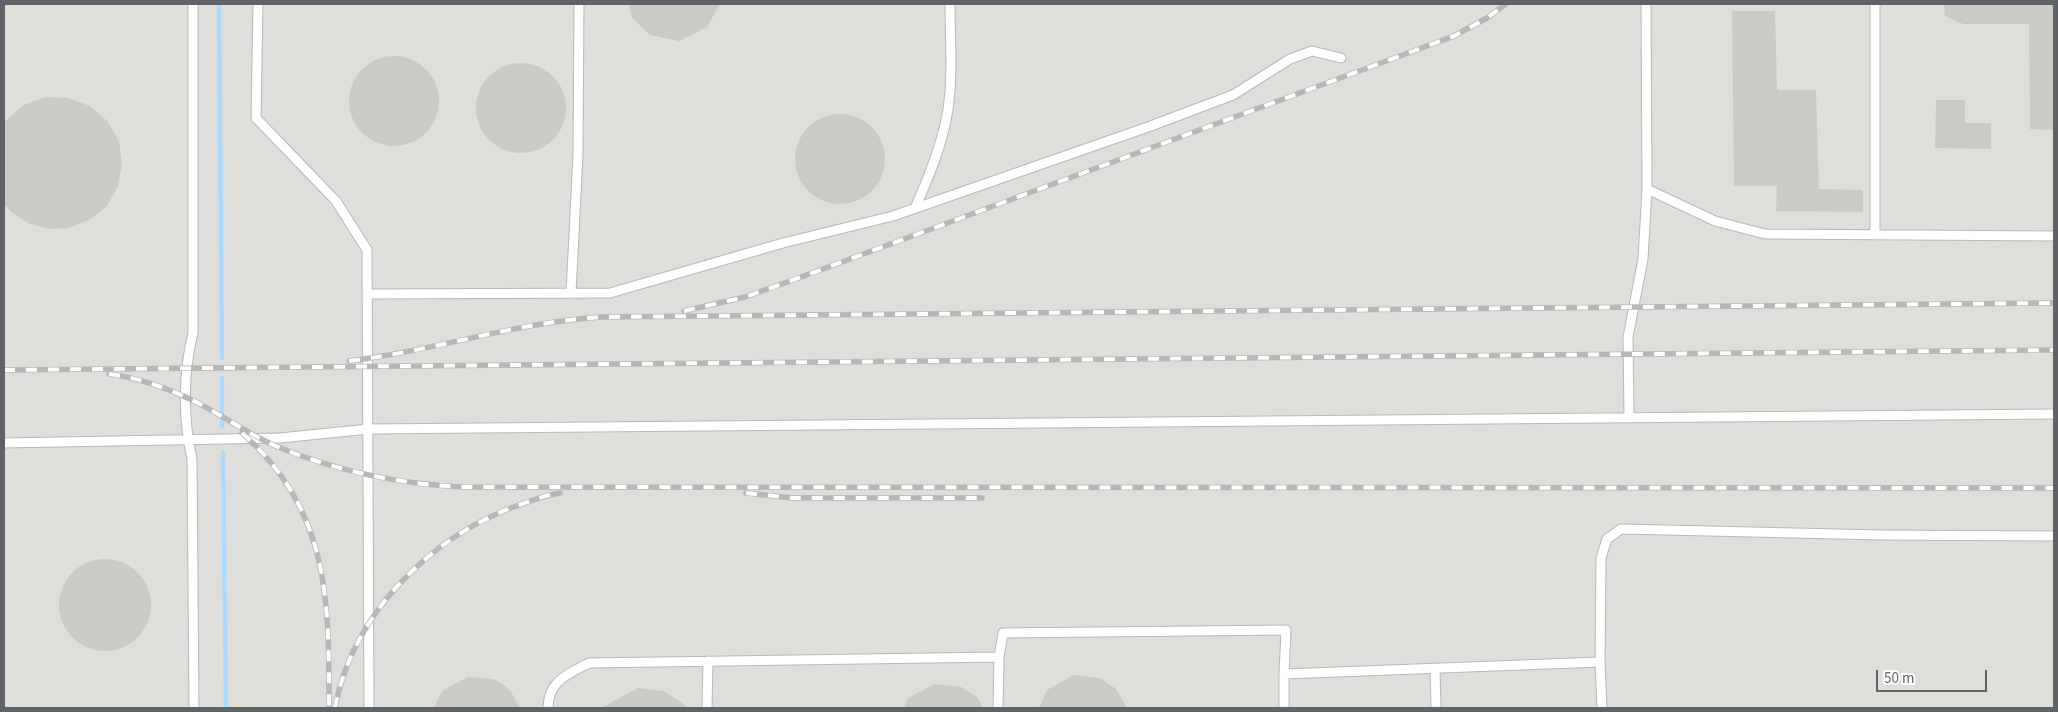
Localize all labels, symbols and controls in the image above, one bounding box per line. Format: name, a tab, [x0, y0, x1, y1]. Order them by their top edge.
scale bar	[1878, 660, 1989, 692]
text: 50 m	[1884, 668, 1914, 689]

